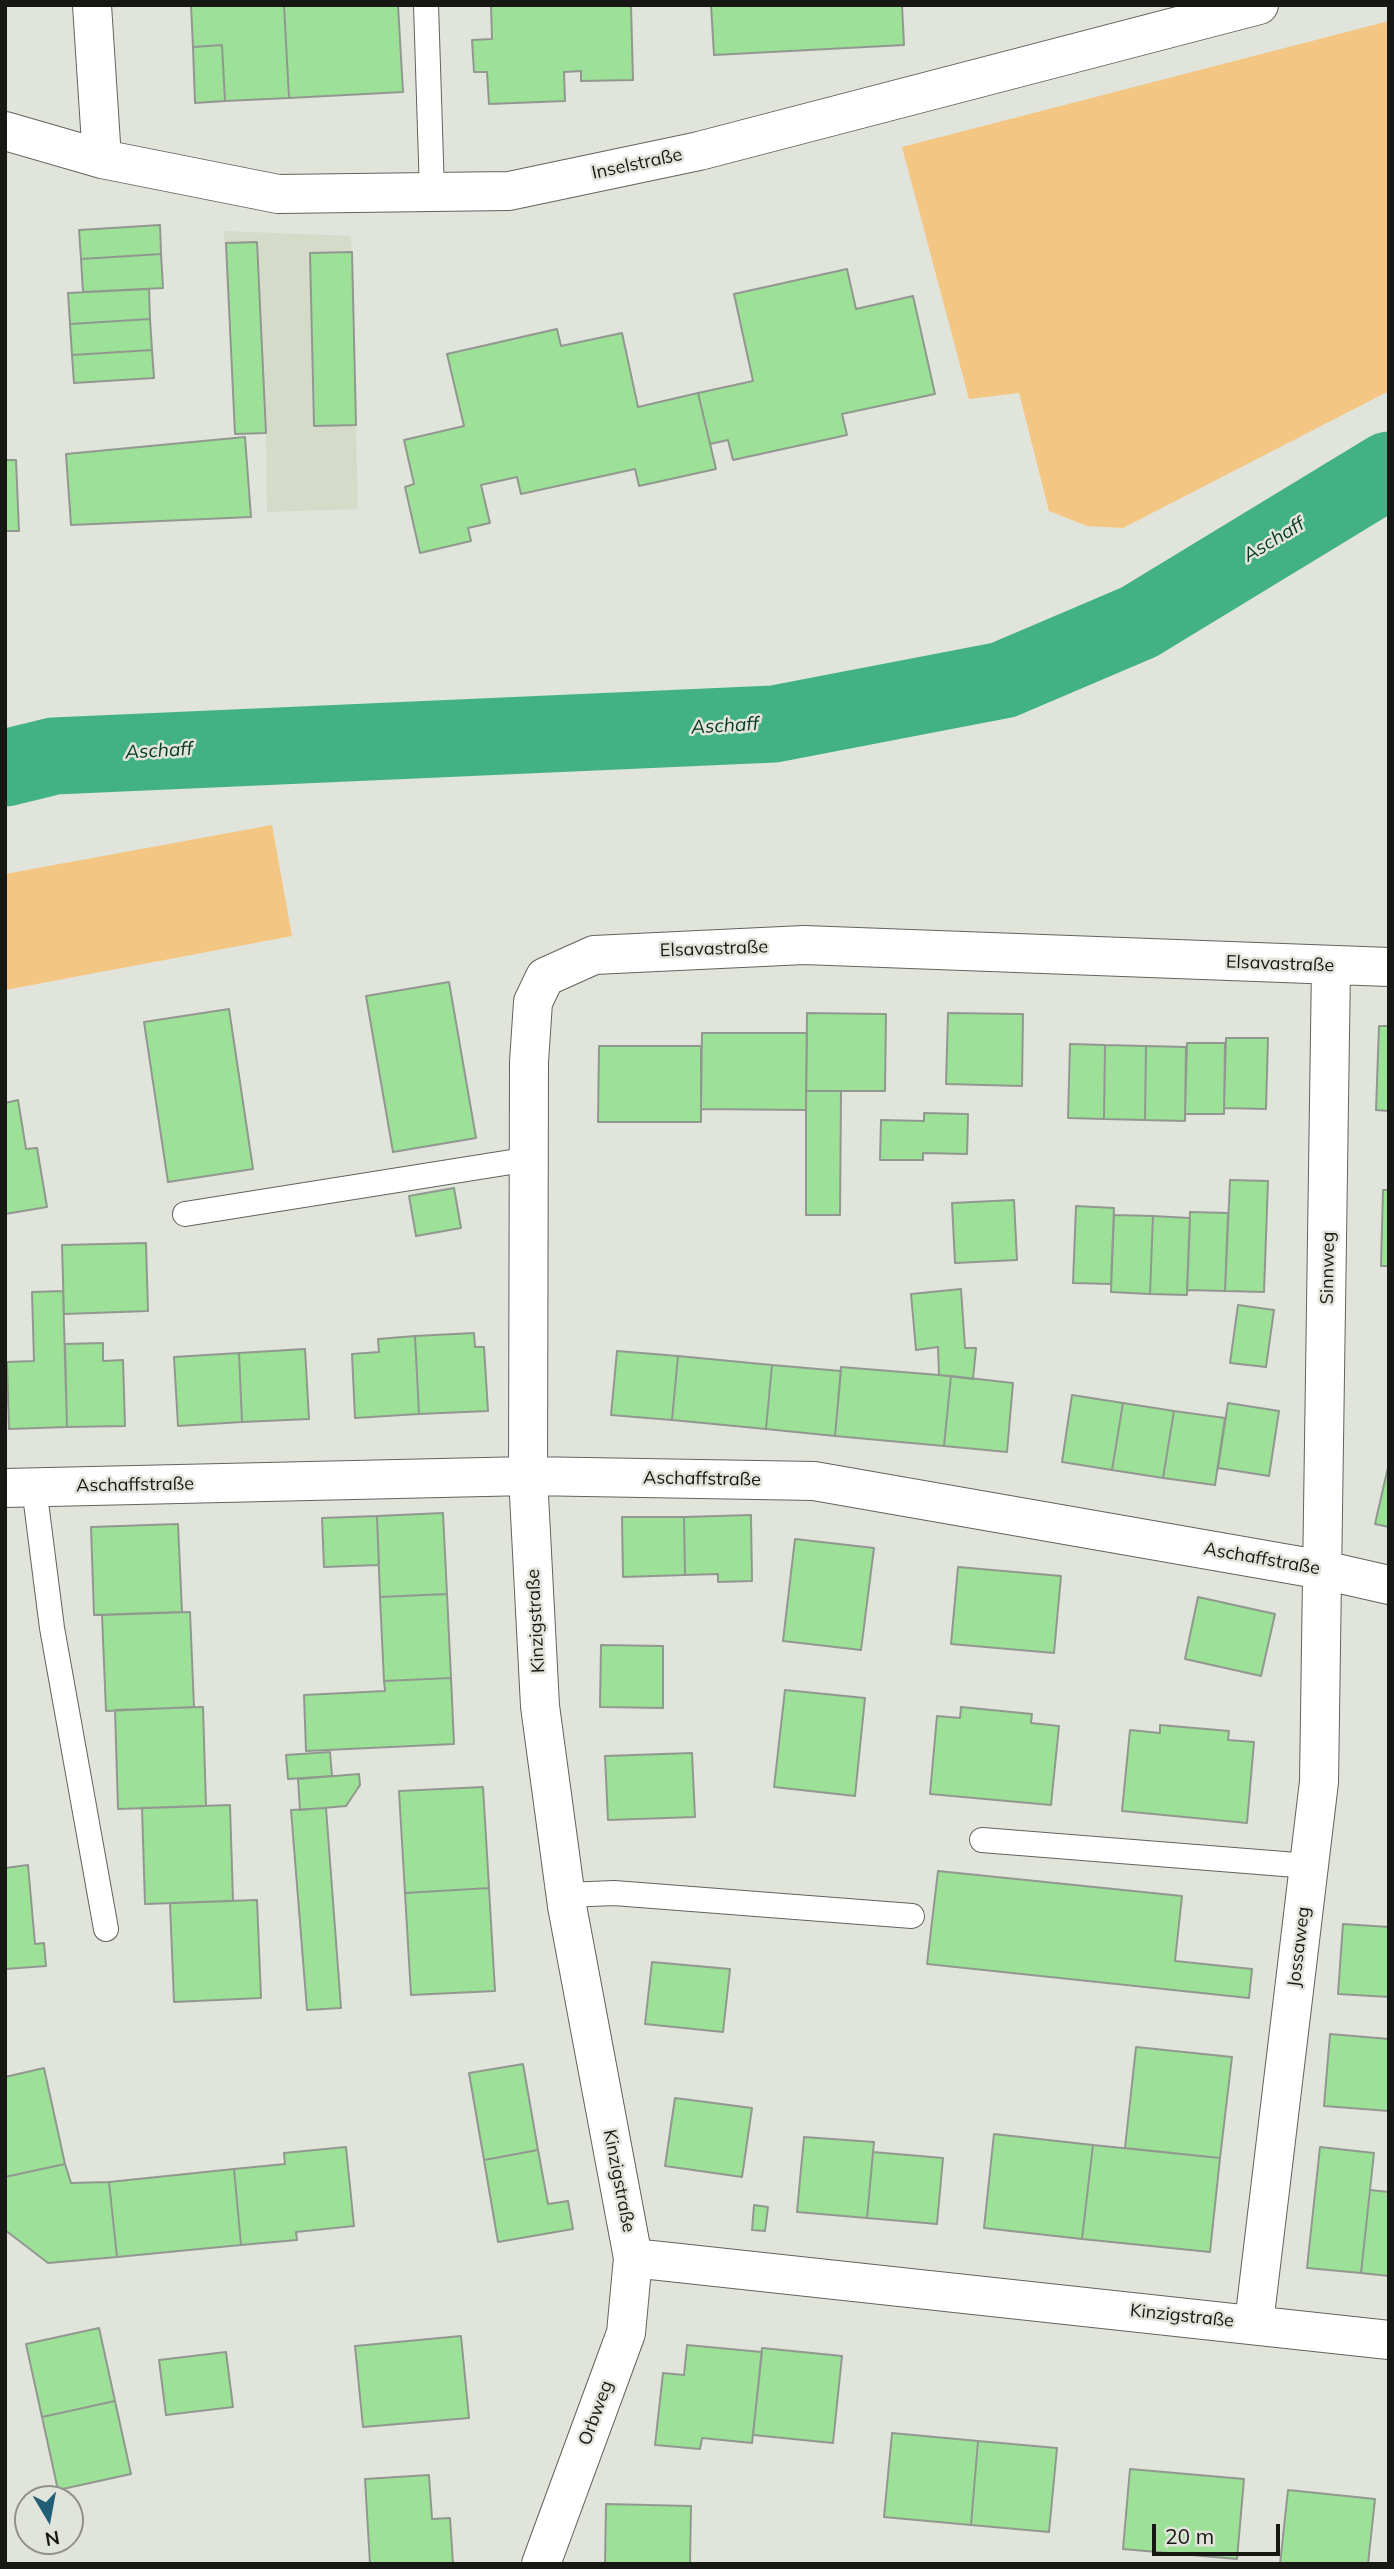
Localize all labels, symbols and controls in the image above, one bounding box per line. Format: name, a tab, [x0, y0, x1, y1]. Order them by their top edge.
street label: Inselstraße	[590, 144, 684, 184]
water label: Aschaff	[1239, 513, 1309, 567]
water label: Aschaff	[691, 713, 759, 739]
water label: Aschaff	[125, 738, 193, 764]
street label: Elsavastraße	[660, 936, 768, 962]
street label: Elsavastraße	[1226, 951, 1334, 977]
street label: Sinnweg	[1317, 1231, 1339, 1305]
street label: Aschaffstraße	[643, 1467, 761, 1491]
street label: Aschaffstraße	[76, 1473, 194, 1497]
street label: Aschaffstraße	[1202, 1538, 1322, 1580]
street label: Kinzigstraße	[522, 1568, 550, 1674]
street label: Jossaweg	[1283, 1906, 1315, 1988]
street label: Kinzigstraße	[598, 2128, 640, 2234]
street label: Kinzigstraße	[1129, 2300, 1235, 2332]
street label: Orbweg	[574, 2378, 618, 2448]
north arrow	[14, 2485, 84, 2555]
scale bar	[1156, 2510, 1284, 2554]
text: 20 m	[1165, 2523, 1214, 2549]
text: N	[43, 2526, 61, 2552]

